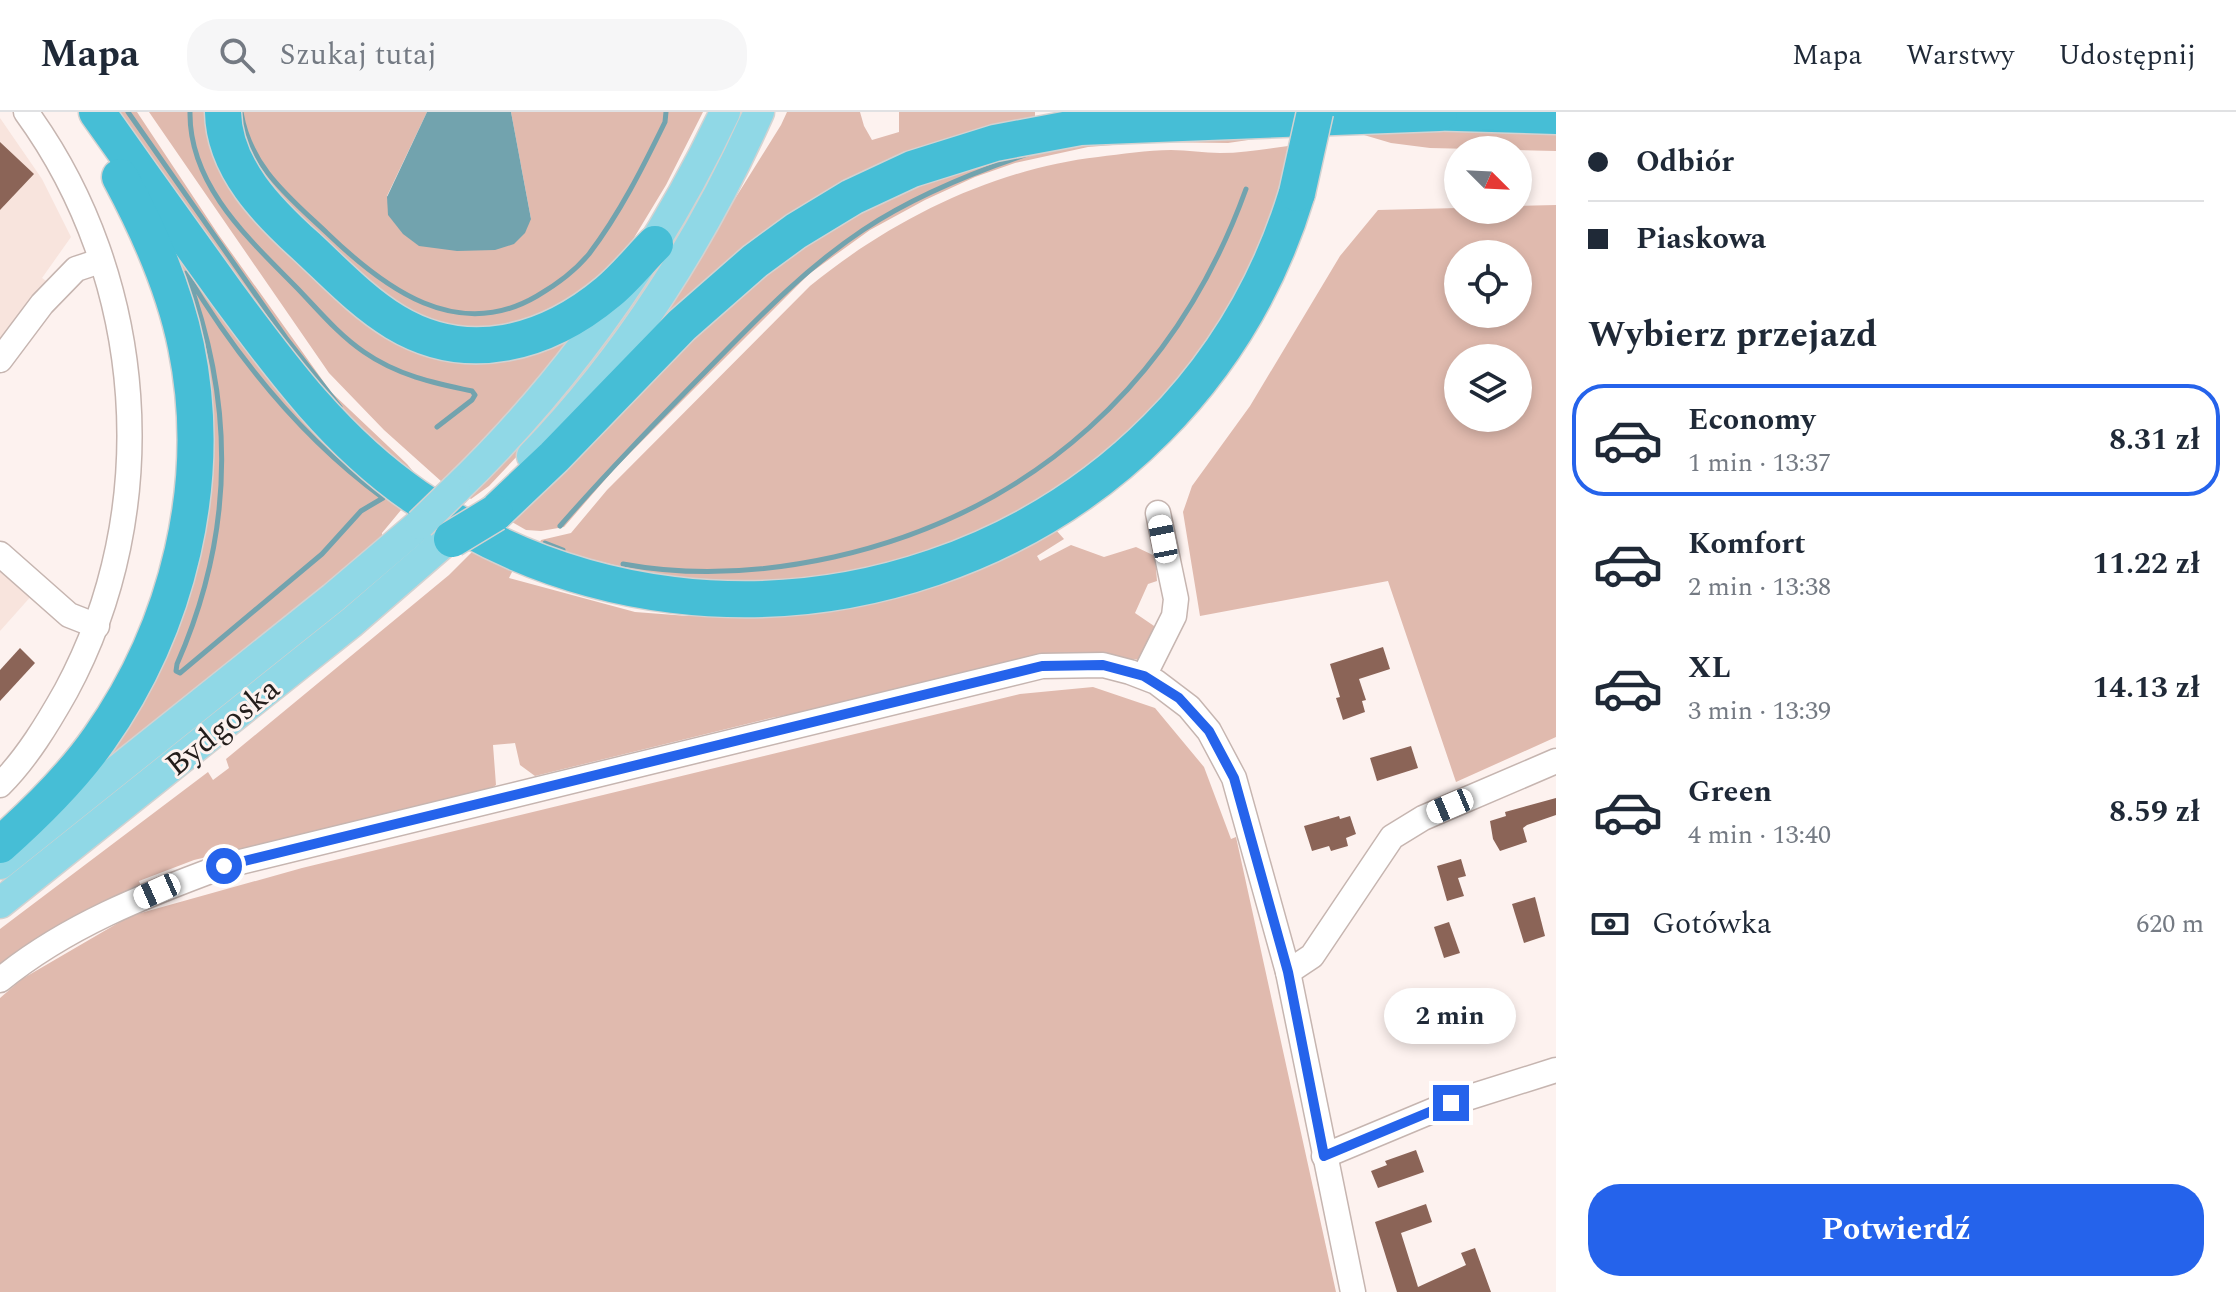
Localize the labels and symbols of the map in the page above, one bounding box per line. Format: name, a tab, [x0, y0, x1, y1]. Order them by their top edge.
north arrow	[1444, 136, 1532, 224]
car	[1147, 513, 1179, 565]
street label: Bydgoska	[155, 665, 291, 789]
car	[1423, 786, 1477, 826]
route start	[206, 848, 242, 884]
car	[130, 870, 184, 912]
callout: 2 min	[1385, 987, 1517, 1043]
route end	[1433, 1085, 1469, 1121]

